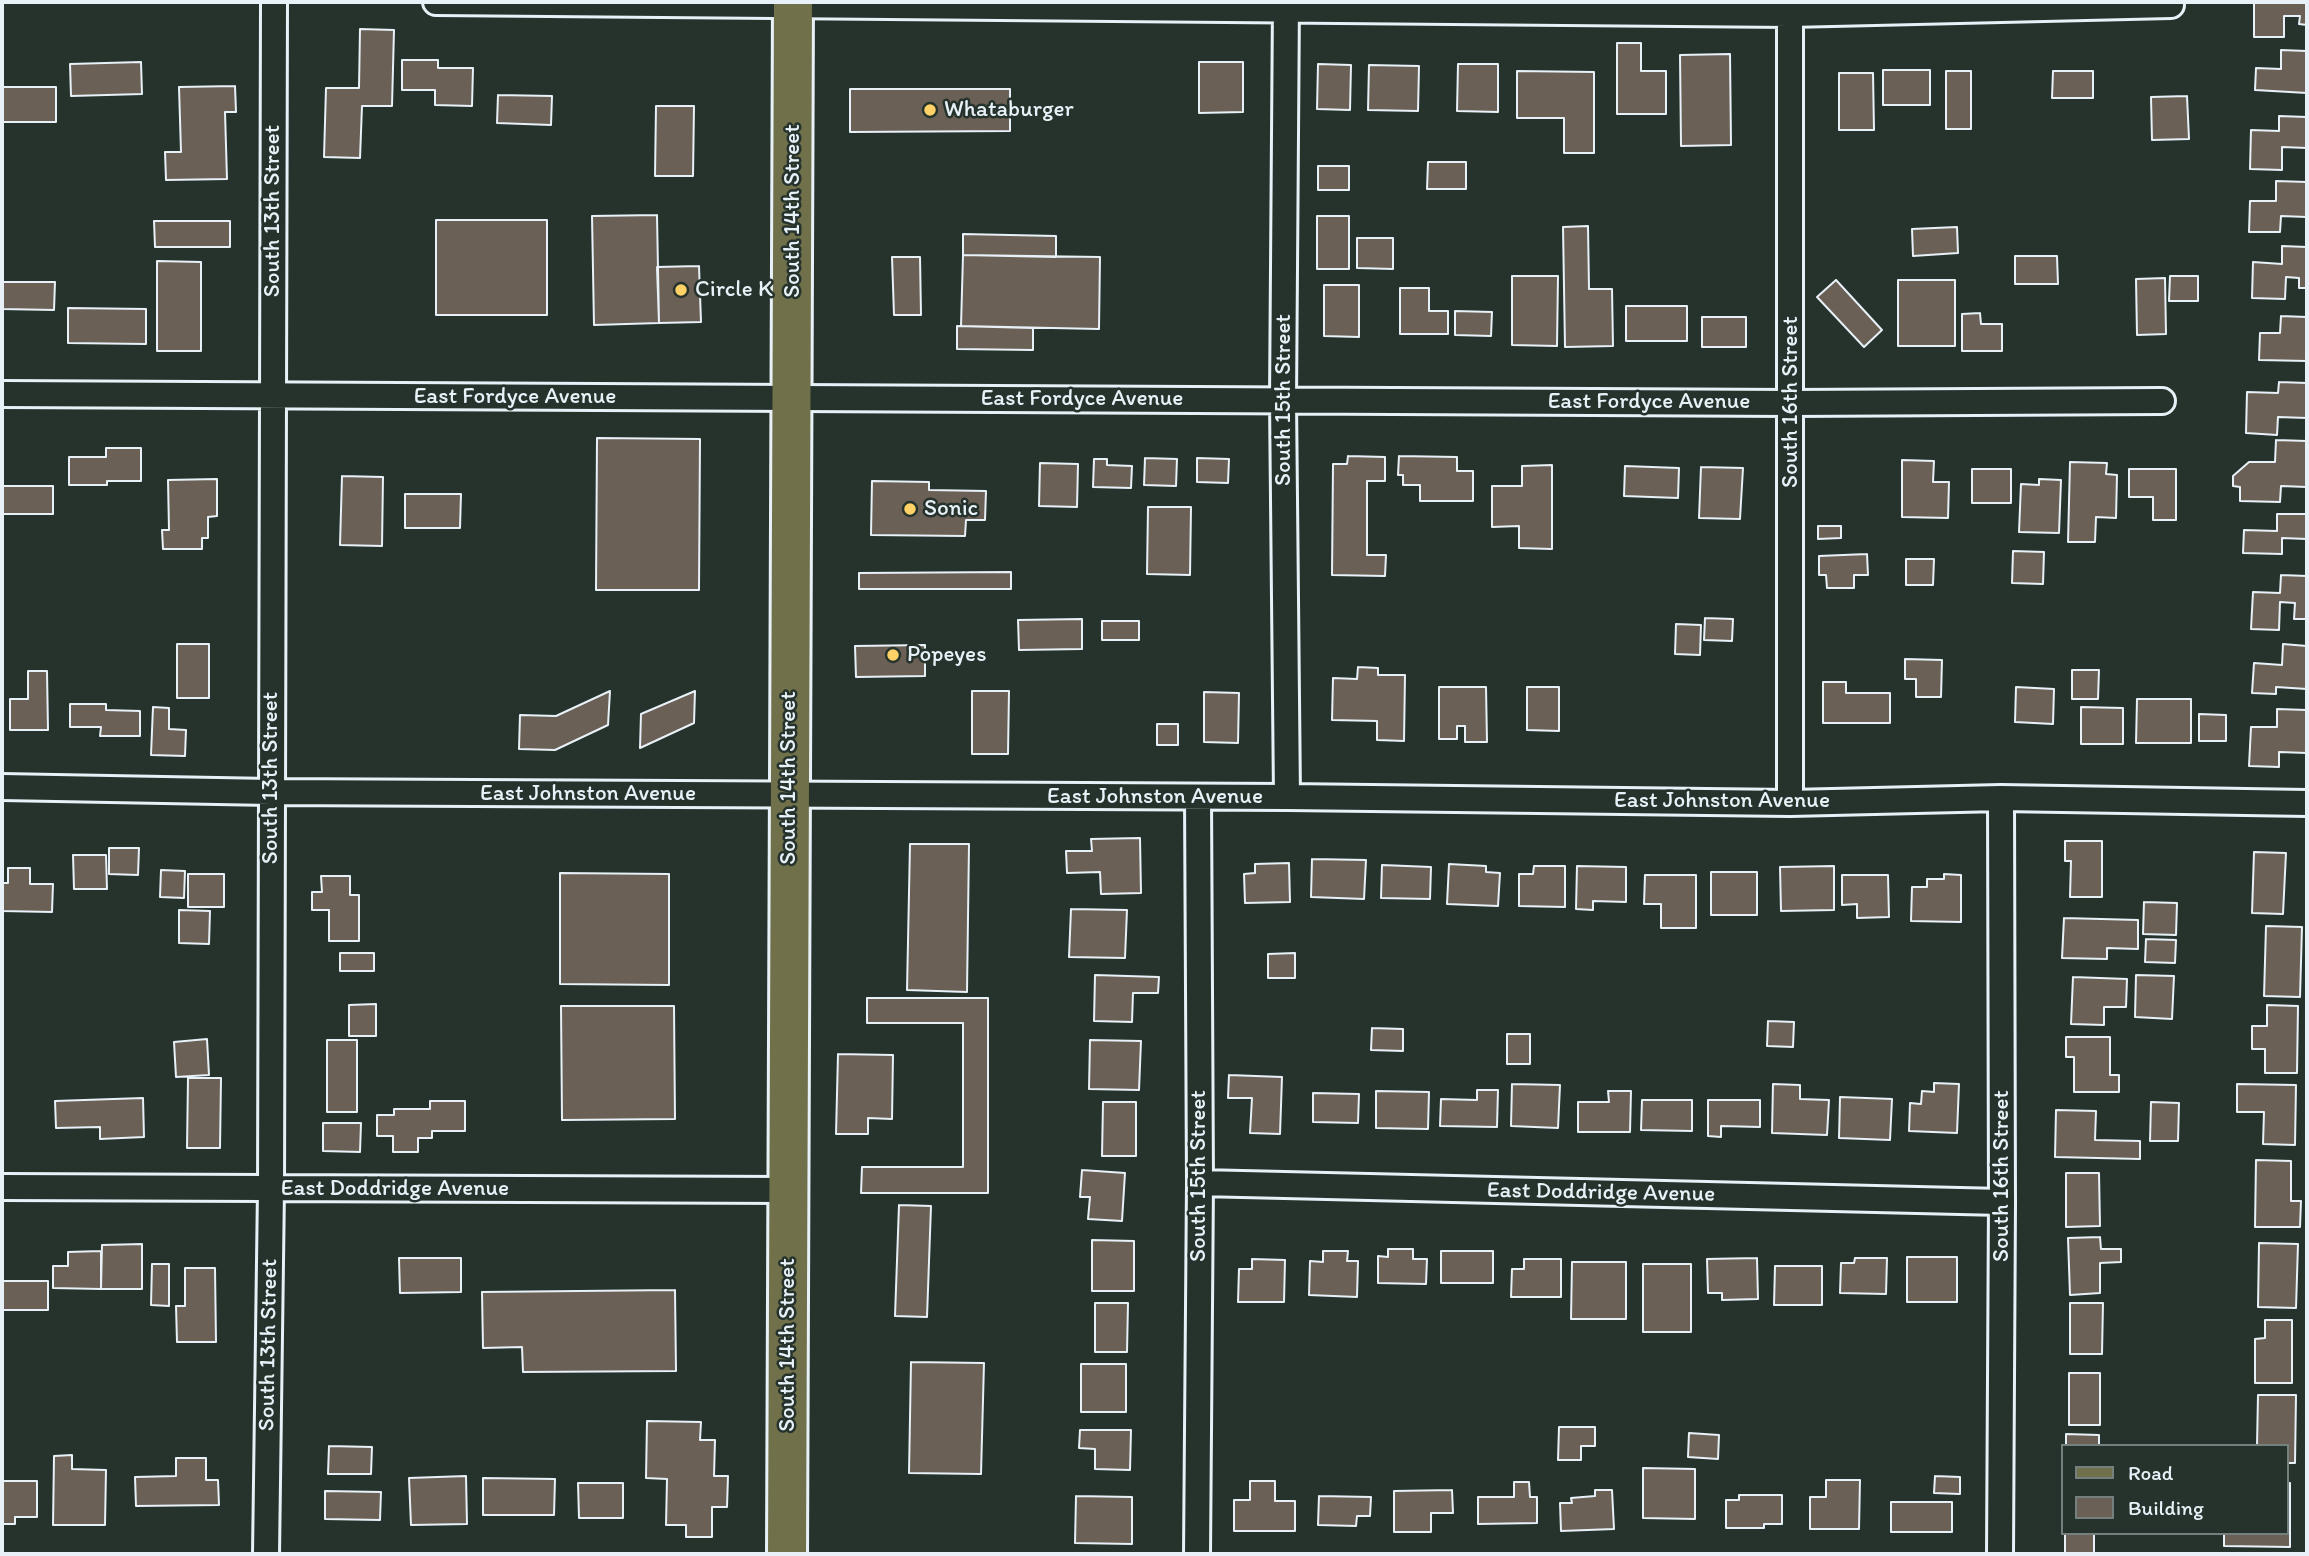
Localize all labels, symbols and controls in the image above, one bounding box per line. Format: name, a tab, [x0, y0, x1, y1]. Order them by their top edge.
place label: Whataburger	[944, 96, 1074, 124]
marker: Whataburger	[922, 102, 938, 118]
street label: South 14th Street	[779, 124, 807, 298]
street label: South 13th Street	[259, 125, 287, 297]
place label: Circle K	[695, 276, 773, 304]
marker: Circle K	[673, 282, 689, 298]
street label: South 15th Street	[1270, 314, 1298, 486]
street label: South 16th Street	[1777, 316, 1805, 488]
street label: East Fordyce Avenue	[414, 383, 616, 411]
street label: East Fordyce Avenue	[981, 385, 1183, 413]
street label: East Fordyce Avenue	[1548, 388, 1750, 416]
place label: Sonic	[924, 495, 978, 523]
marker: Sonic	[902, 501, 918, 517]
place label: Popeyes	[907, 641, 987, 669]
marker: Popeyes	[885, 647, 901, 663]
street label: South 14th Street	[775, 691, 803, 865]
street label: South 13th Street	[257, 692, 285, 864]
street label: East Johnston Avenue	[480, 780, 696, 808]
street label: East Johnston Avenue	[1047, 783, 1263, 811]
street label: East Johnston Avenue	[1614, 787, 1830, 815]
street label: South 15th Street	[1185, 1090, 1213, 1262]
street label: South 16th Street	[1988, 1090, 2016, 1262]
street label: East Doddridge Avenue	[281, 1175, 509, 1203]
street label: East Doddridge Avenue	[1487, 1177, 1715, 1209]
street label: South 14th Street	[774, 1258, 802, 1432]
street label: South 13th Street	[254, 1259, 284, 1431]
legend	[2060, 1444, 2288, 1535]
text: Road	[2128, 1460, 2173, 1485]
text: Building	[2128, 1495, 2204, 1520]

